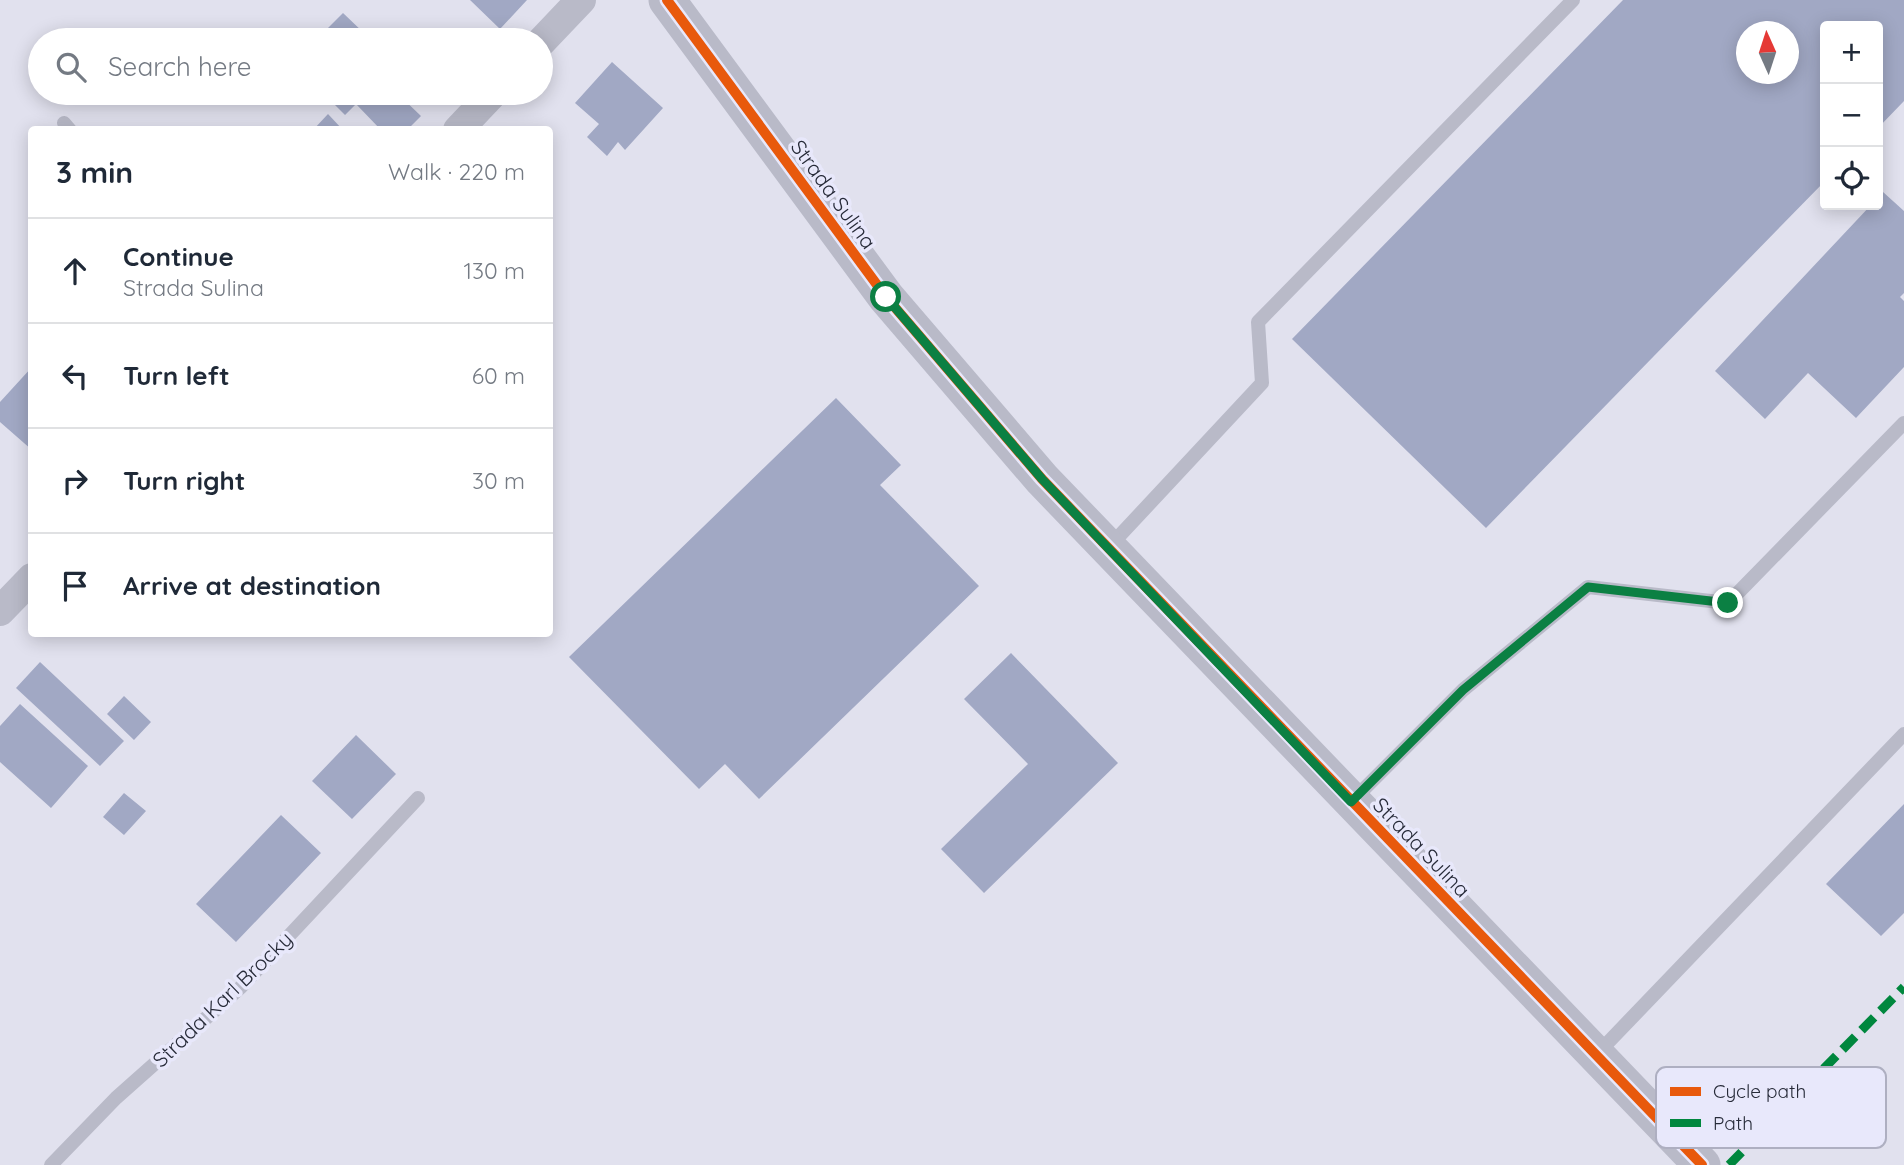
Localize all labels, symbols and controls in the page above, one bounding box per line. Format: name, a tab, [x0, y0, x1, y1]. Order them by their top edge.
north arrow	[1736, 21, 1799, 84]
map controls	[1820, 21, 1883, 210]
button: +	[1820, 21, 1883, 84]
search box	[28, 28, 553, 105]
icon: search	[52, 48, 90, 86]
text: Search here	[108, 50, 252, 83]
button: −	[1820, 84, 1883, 147]
street label: Strada Sulina	[786, 134, 882, 254]
button: locate	[1820, 147, 1883, 210]
text: 3 min	[56, 153, 133, 191]
text: Walk · 220 m	[388, 157, 525, 186]
text: Continue	[123, 240, 234, 273]
icon: ahead	[56, 252, 94, 290]
text: 130 m	[463, 256, 525, 285]
text: Strada Sulina	[123, 273, 264, 302]
route start	[870, 281, 901, 312]
icon: left	[56, 357, 94, 395]
text: Turn left	[123, 359, 230, 392]
text: 60 m	[472, 361, 525, 390]
icon: right	[56, 462, 94, 500]
text: Turn right	[123, 464, 245, 497]
text: 30 m	[472, 466, 525, 495]
icon: arrive	[56, 567, 94, 605]
text: Arrive at destination	[123, 569, 381, 602]
route end	[1712, 587, 1743, 618]
street label: Strada Sulina	[1368, 792, 1476, 902]
street label: Strada Karl Brocky	[147, 926, 297, 1072]
legend	[1656, 1067, 1886, 1148]
text: Cycle path	[1713, 1079, 1806, 1103]
text: Path	[1713, 1111, 1753, 1135]

